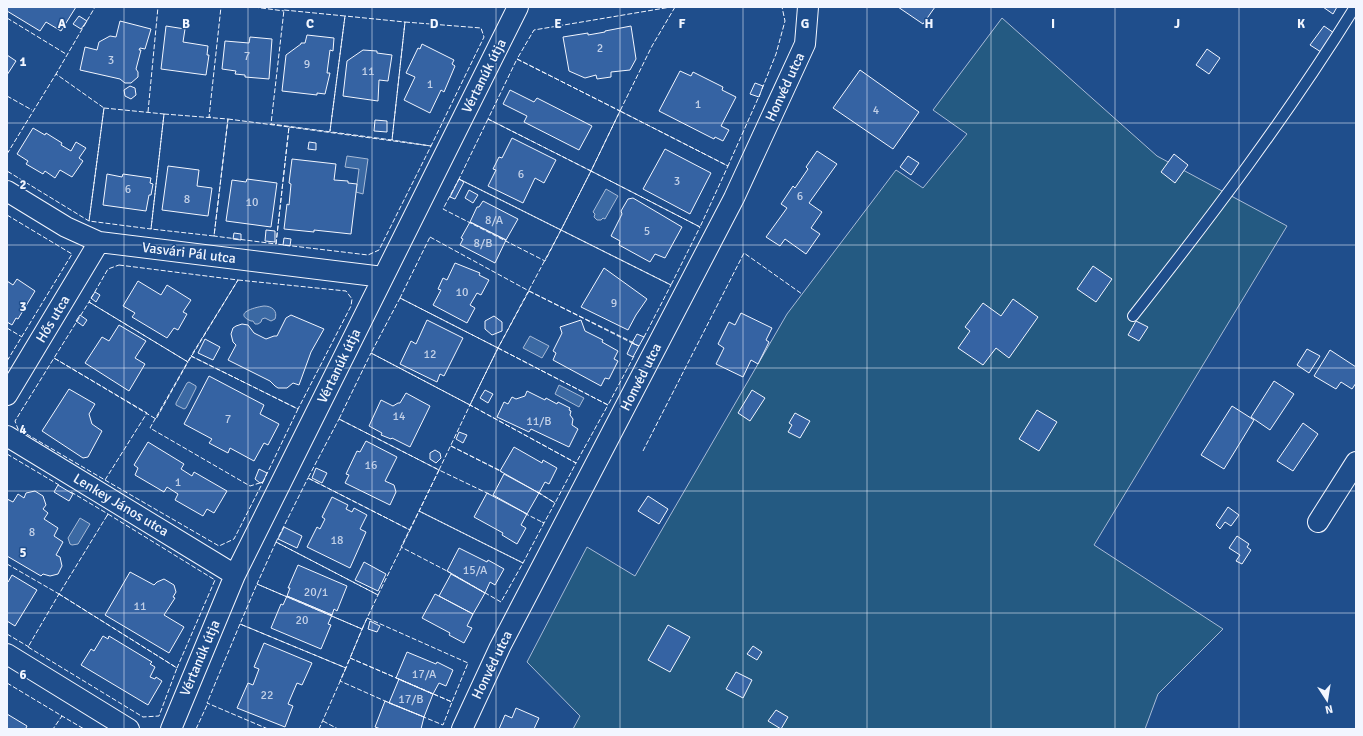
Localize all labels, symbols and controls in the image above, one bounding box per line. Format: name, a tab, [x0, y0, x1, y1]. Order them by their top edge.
text: A	[58, 16, 67, 32]
text: B	[182, 16, 190, 32]
text: C	[306, 16, 314, 32]
text: D	[430, 16, 439, 32]
text: E	[554, 16, 562, 32]
text: F	[679, 16, 686, 32]
text: G	[801, 16, 809, 32]
text: H	[925, 16, 933, 32]
text: I	[1051, 16, 1055, 32]
text: J	[1174, 16, 1180, 32]
text: K	[1297, 16, 1305, 32]
street label: Vértanúk útja	[458, 36, 510, 116]
house number: 2	[597, 41, 603, 56]
house number: 7	[244, 49, 250, 64]
street label: Honvéd utca	[762, 50, 808, 124]
house number: 3	[108, 53, 114, 68]
text: 1	[19, 54, 27, 70]
house number: 9	[304, 57, 310, 72]
house number: 11	[362, 64, 374, 79]
house number: 1	[427, 77, 433, 92]
house number: 1	[695, 97, 701, 112]
house number: 4	[873, 103, 880, 118]
house number: 6	[518, 167, 524, 182]
house number: 3	[674, 174, 680, 189]
text: 2	[19, 177, 27, 193]
house number: 6	[125, 182, 131, 197]
house number: 6	[797, 189, 803, 204]
house number: 8	[184, 192, 190, 207]
house number: 10	[246, 195, 258, 210]
house number: 8/A	[485, 213, 504, 228]
house number: 5	[644, 224, 650, 239]
house number: 8/B	[474, 236, 492, 251]
street label: Vasvári Pál utca	[141, 239, 237, 267]
house number: 10	[456, 285, 468, 300]
street label: Hős utca	[32, 292, 74, 346]
house number: 9	[611, 296, 617, 311]
text: 3	[19, 299, 27, 315]
street label: Vértanúk útja	[314, 326, 364, 406]
street label: Honvéd utca	[617, 340, 665, 414]
house number: 12	[424, 347, 436, 362]
house number: 14	[393, 409, 406, 424]
house number: 7	[225, 412, 231, 427]
house number: 11/B	[526, 414, 552, 429]
text: 4	[19, 422, 27, 438]
house number: 16	[365, 458, 377, 473]
street label: Lenkey János utca	[70, 470, 172, 540]
house number: 1	[175, 475, 181, 490]
house number: 8	[29, 525, 35, 540]
house number: 18	[331, 533, 343, 548]
text: 5	[19, 545, 27, 561]
house number: 15/A	[463, 563, 488, 578]
house number: 20/1	[304, 585, 328, 600]
house number: 11	[134, 599, 146, 614]
house number: 20	[296, 613, 308, 628]
street label: Vértanúk útja	[176, 617, 224, 699]
street label: Honvéd utca	[468, 628, 516, 702]
text: 6	[19, 667, 27, 683]
house number: 17/A	[412, 667, 437, 682]
north arrow	[1307, 680, 1347, 720]
house number: 22	[261, 688, 273, 703]
house number: 17/B	[398, 692, 424, 707]
text: N	[1324, 702, 1334, 716]

